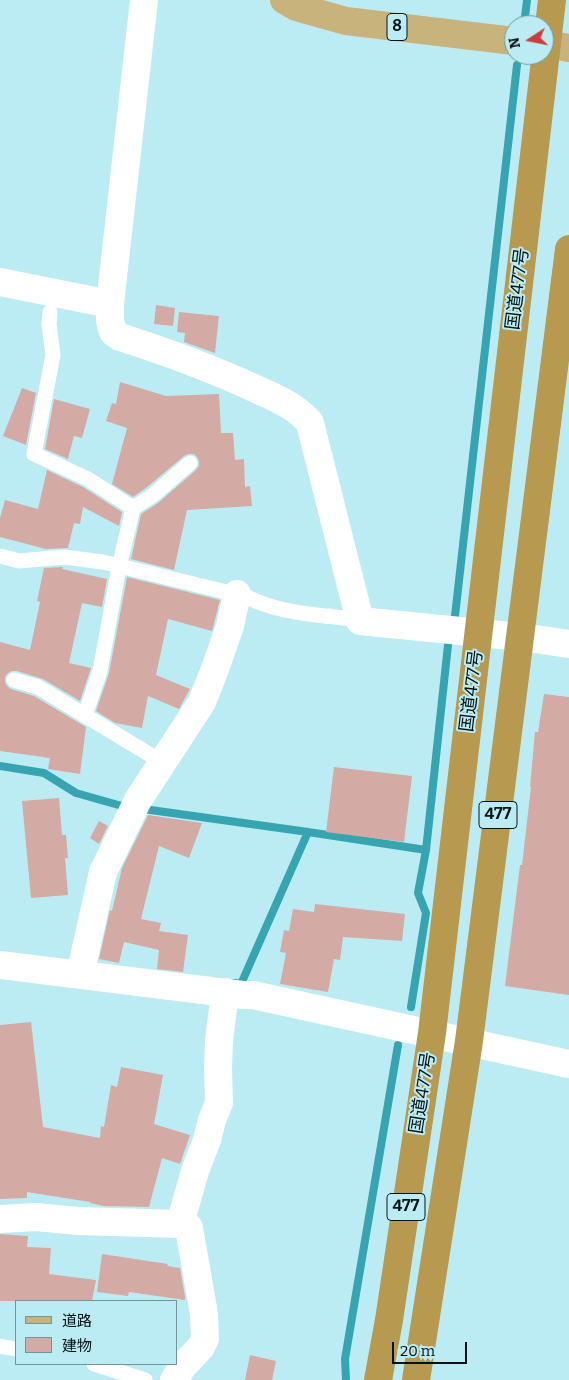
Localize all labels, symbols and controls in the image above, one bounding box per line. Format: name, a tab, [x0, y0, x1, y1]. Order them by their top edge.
road number: 8	[387, 14, 407, 41]
north arrow	[504, 15, 554, 65]
text: N	[505, 36, 524, 50]
street label: 国道477号	[502, 247, 534, 331]
street label: 国道477号	[456, 649, 488, 733]
road number: 477	[479, 802, 517, 828]
street label: 国道477号	[406, 1051, 440, 1135]
road number: 477	[387, 1194, 425, 1220]
legend	[15, 1300, 178, 1365]
text: 道路	[62, 1312, 92, 1330]
scale bar	[394, 1332, 469, 1364]
text: 建物	[62, 1337, 92, 1355]
text: 20 m	[400, 1342, 435, 1360]

